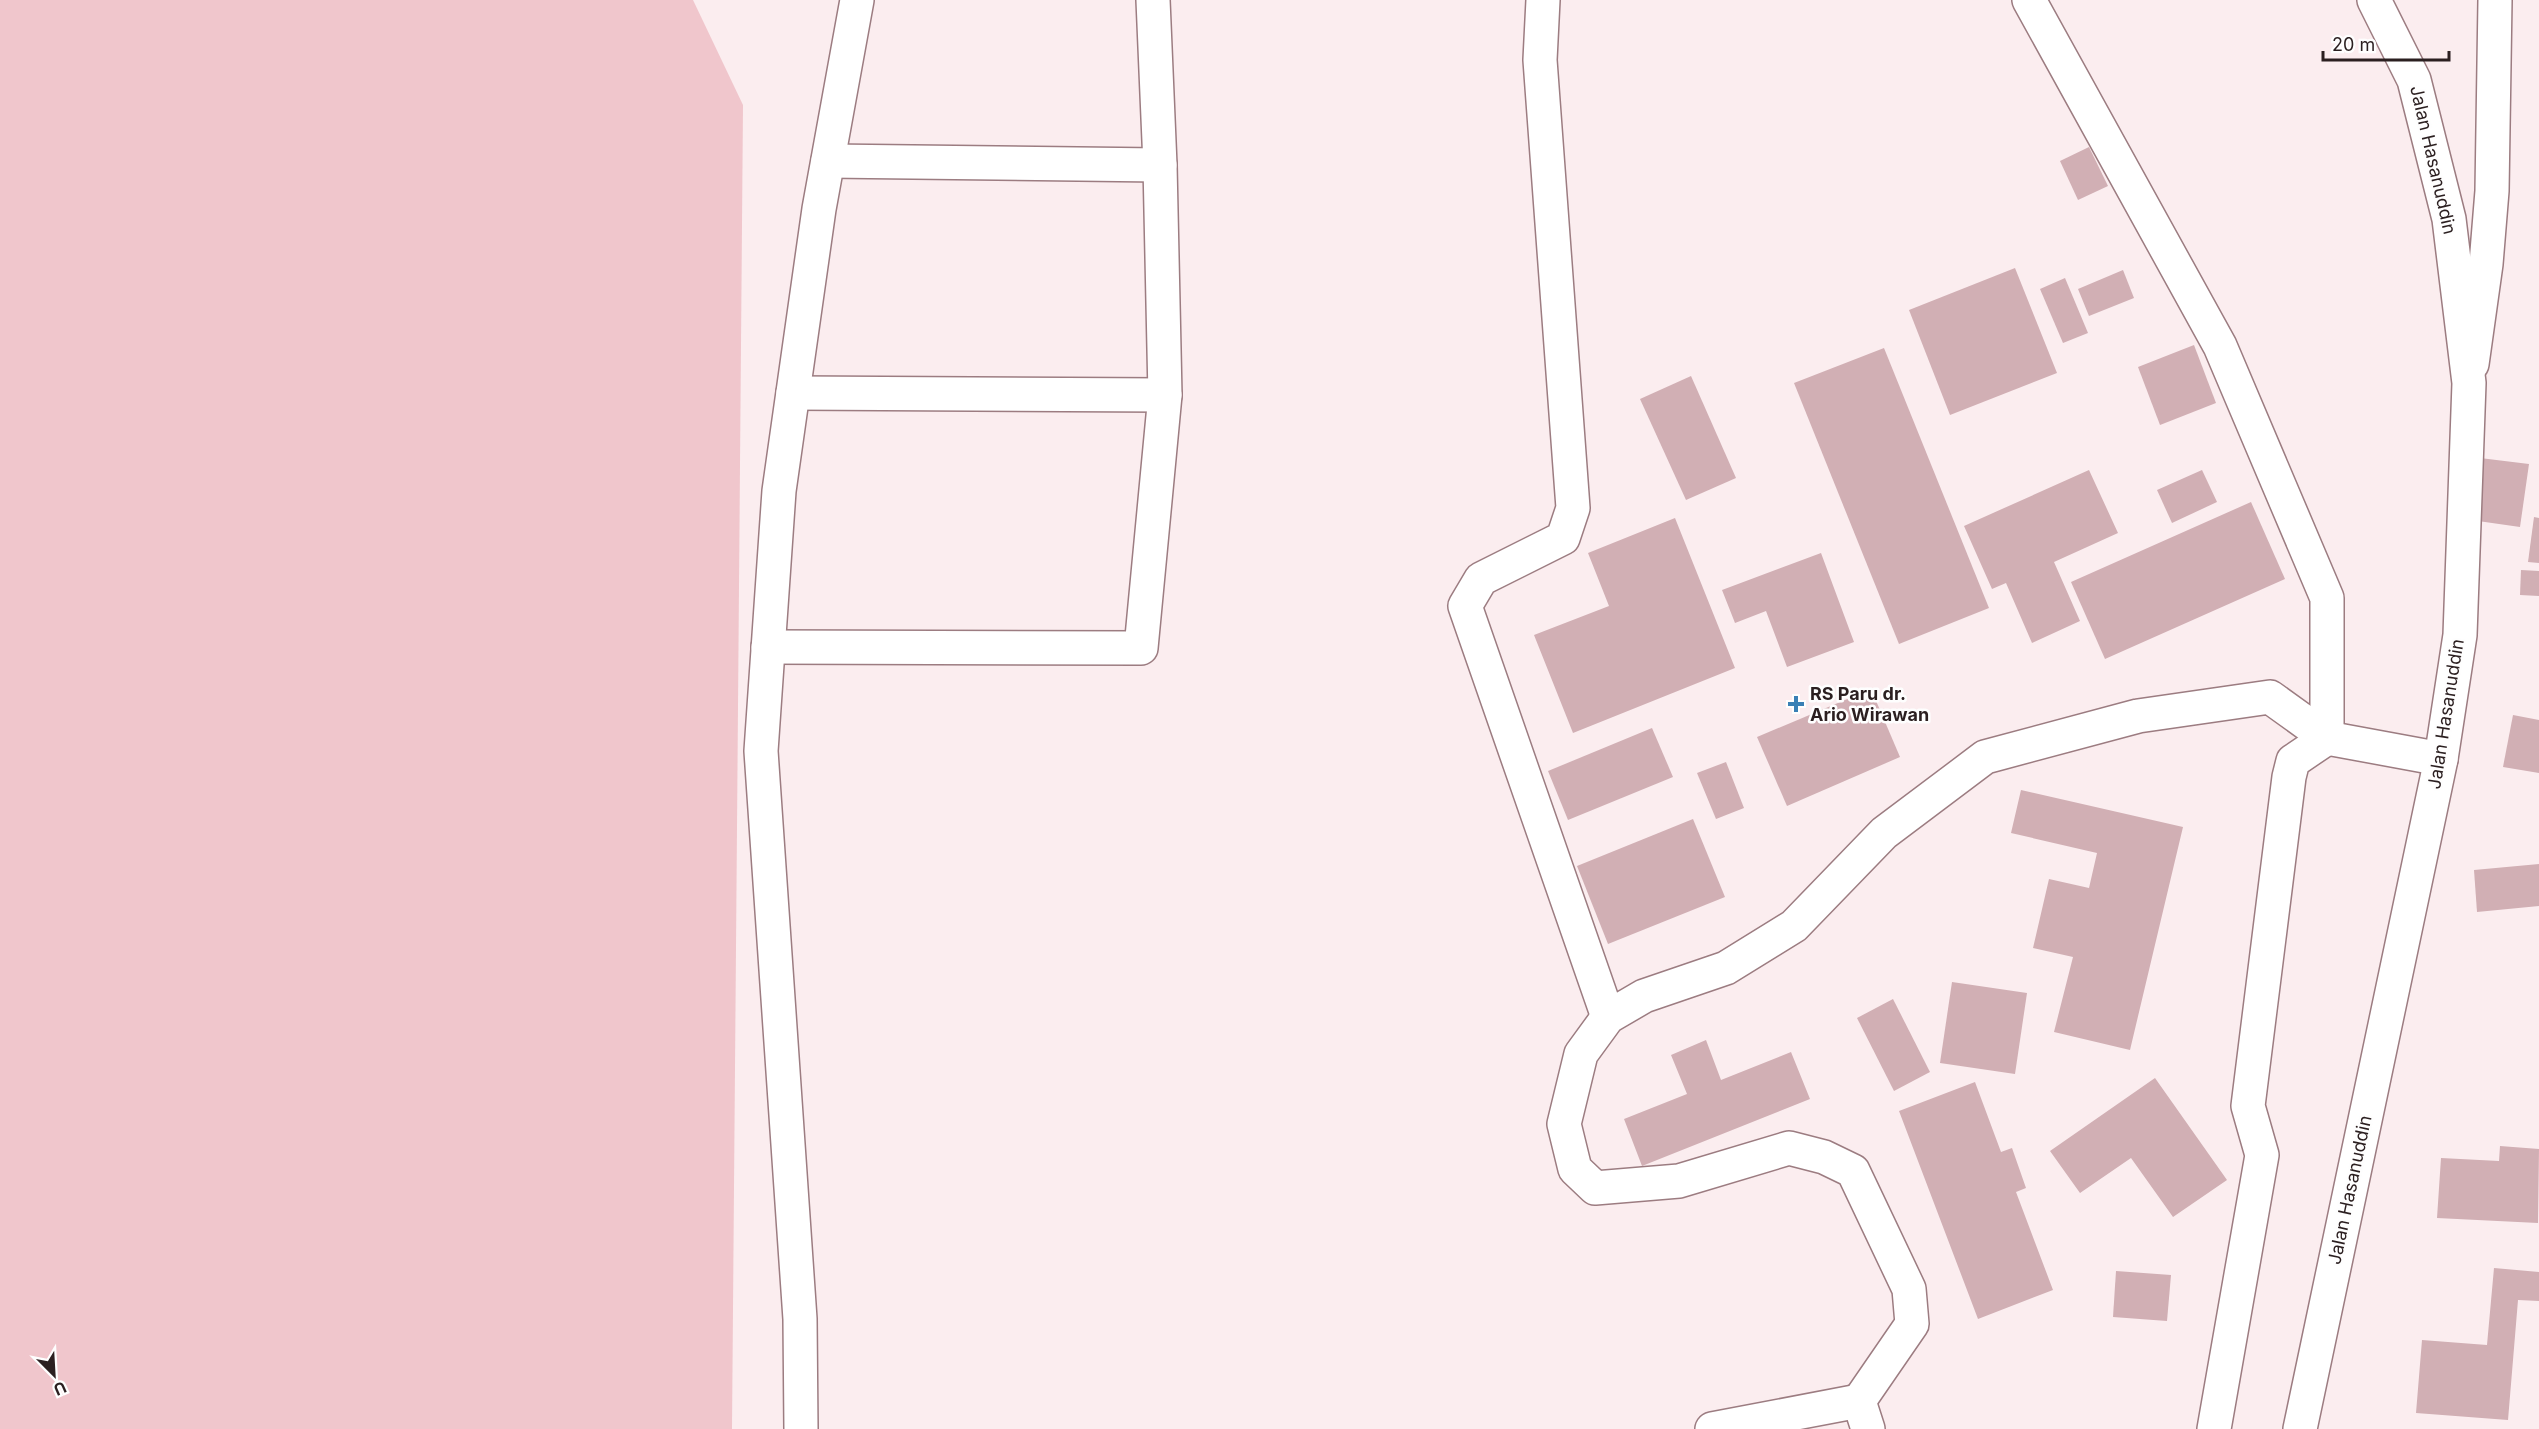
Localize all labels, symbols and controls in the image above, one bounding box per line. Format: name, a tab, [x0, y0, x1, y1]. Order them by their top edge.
scale bar	[2323, 24, 2449, 62]
text: 20 m	[2332, 34, 2375, 55]
street label: Jalan Hasanuddin	[2406, 83, 2461, 236]
street label: Jalan Hasanuddin	[2423, 637, 2468, 791]
place label: RS Paru dr. Ario Wirawan	[1810, 683, 1929, 725]
marker: RS Paru dr. Ario Wirawan	[1787, 695, 1805, 713]
street label: Jalan Hasanuddin	[2323, 1113, 2376, 1266]
north arrow	[24, 1345, 84, 1405]
text: U	[51, 1377, 70, 1400]

